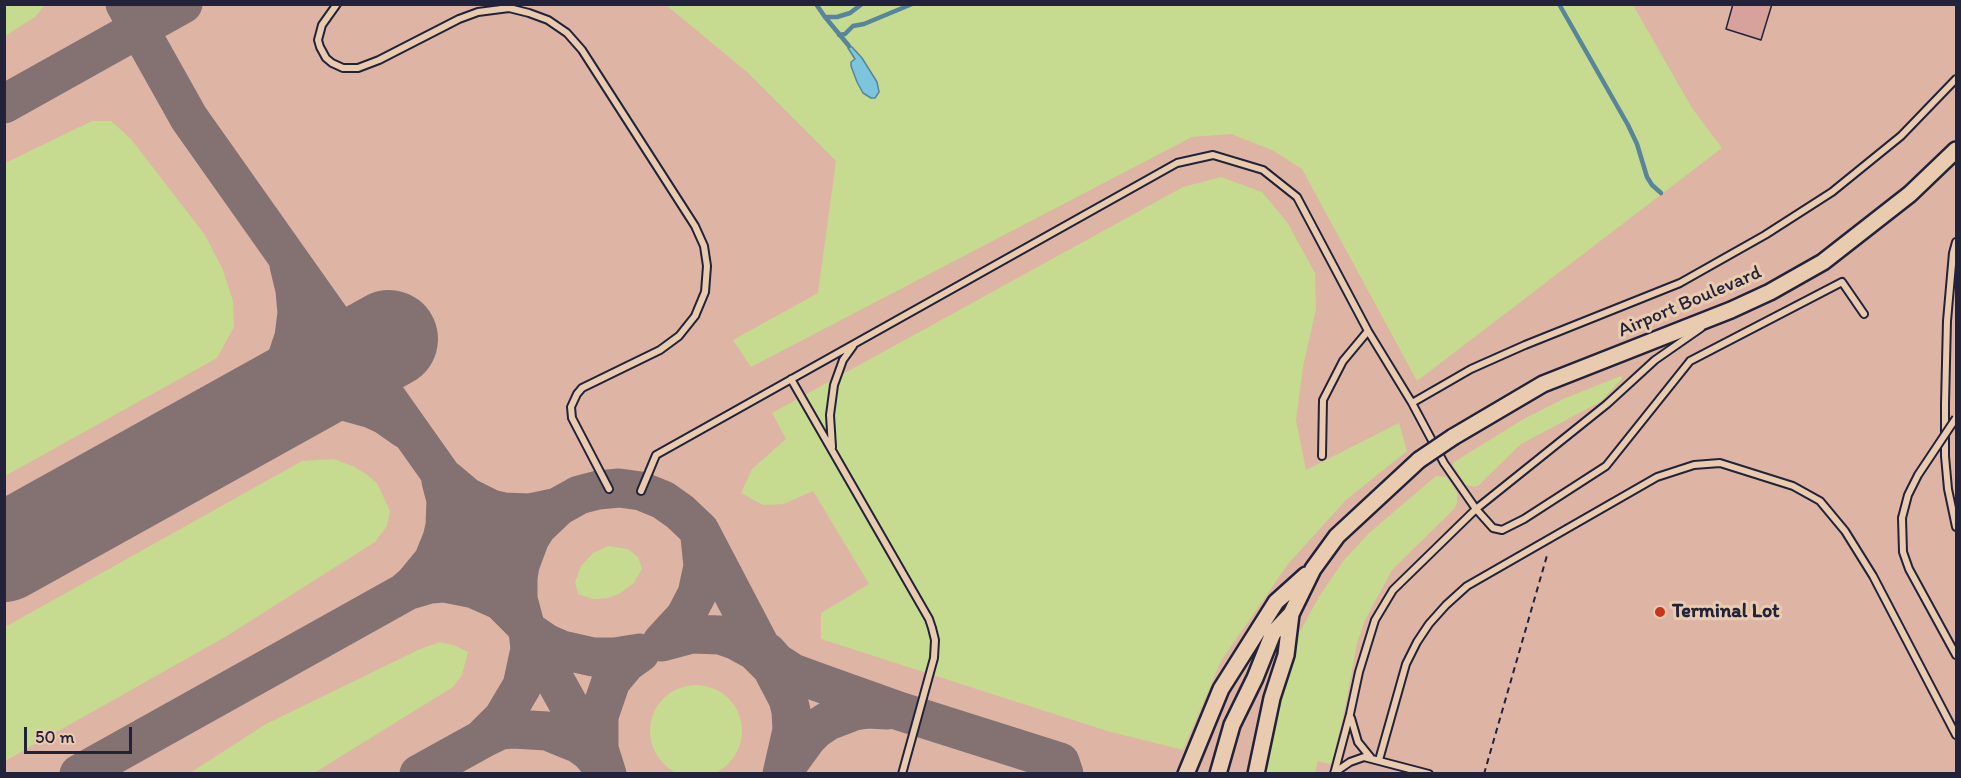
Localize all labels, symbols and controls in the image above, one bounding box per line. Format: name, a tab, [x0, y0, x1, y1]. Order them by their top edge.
street label: Airport Boulevard	[1614, 261, 1766, 343]
place label: Terminal Lot	[1672, 600, 1780, 624]
marker: Terminal Lot	[1653, 605, 1667, 619]
scale bar	[27, 715, 135, 753]
text: 50 m	[35, 726, 75, 748]

